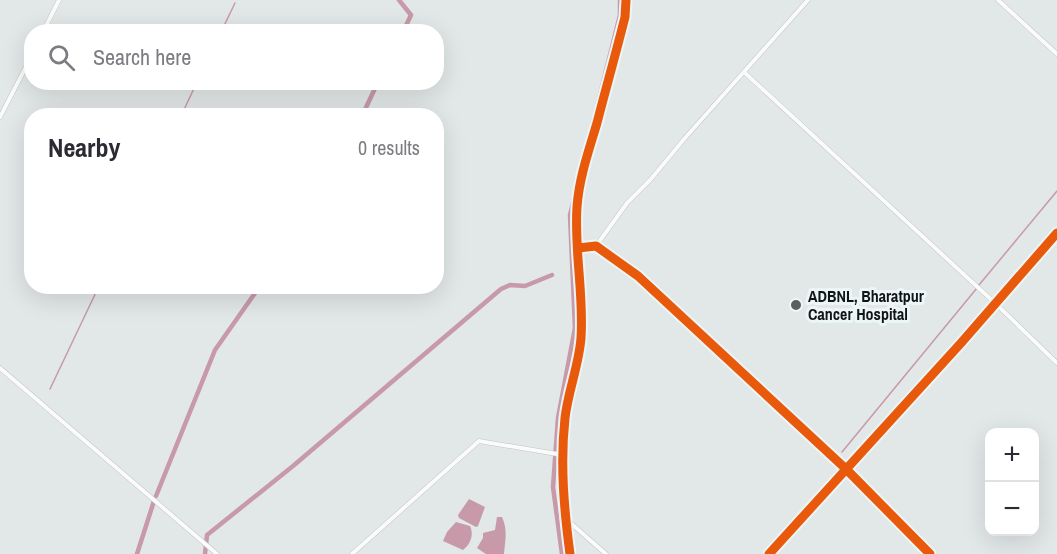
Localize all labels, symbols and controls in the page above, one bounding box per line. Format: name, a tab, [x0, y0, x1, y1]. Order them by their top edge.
search box	[24, 24, 444, 90]
icon: search	[45, 41, 78, 74]
text: Search here	[93, 42, 191, 72]
text: Nearby	[48, 130, 120, 165]
text: 0 results	[358, 134, 420, 161]
place label: ADBNL, Bharatpur Cancer Hospital	[808, 285, 925, 325]
marker: ADBNL, Bharatpur Cancer Hospital	[789, 298, 803, 312]
map controls	[985, 428, 1039, 536]
button: +	[985, 428, 1039, 482]
button: −	[985, 482, 1039, 536]

